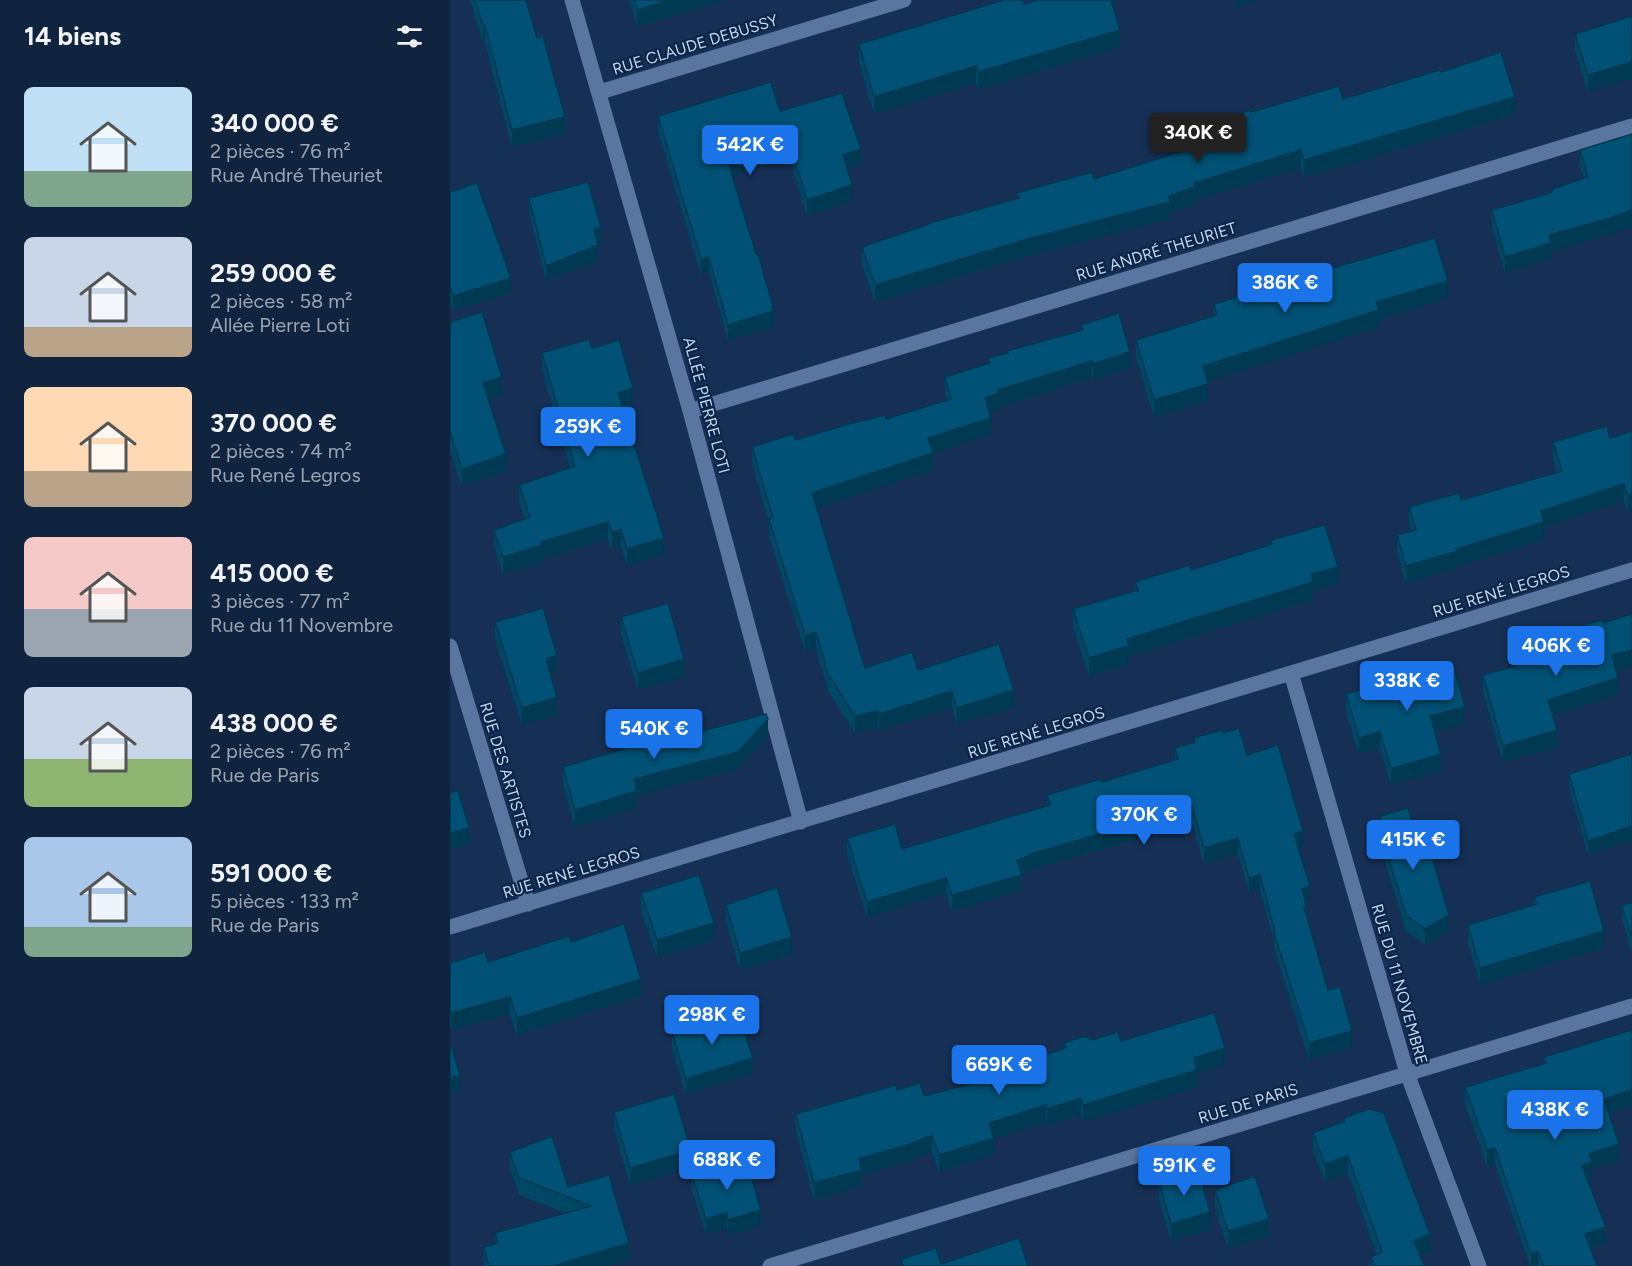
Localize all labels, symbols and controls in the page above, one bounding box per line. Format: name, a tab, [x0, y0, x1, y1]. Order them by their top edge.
street label: RUE CLAUDE DEBUSSY	[610, 10, 781, 79]
text: 14 biens	[24, 20, 121, 52]
icon: filters	[393, 20, 426, 53]
text: 340 000 €	[210, 107, 339, 139]
icon: home	[72, 111, 144, 183]
pin: 340K €	[1149, 113, 1247, 164]
text: 340K €	[1164, 120, 1232, 144]
pin: 542K €	[701, 125, 799, 176]
text: 542K €	[716, 132, 784, 156]
text: 2 pièces · 76 m²	[210, 139, 351, 163]
text: Rue André Theuriet	[210, 163, 383, 187]
street label: RUE ANDRÉ THEURIET	[1074, 218, 1239, 285]
text: 259 000 €	[210, 257, 336, 289]
icon: home	[72, 261, 144, 333]
pin: 386K €	[1236, 263, 1334, 314]
text: 386K €	[1252, 270, 1318, 294]
text: 2 pièces · 58 m²	[210, 289, 353, 313]
text: Allée Pierre Loti	[210, 313, 350, 337]
street label: ALLÉE PIERRE LOTI	[679, 335, 734, 475]
text: 370 000 €	[210, 407, 337, 439]
pin: 259K €	[539, 407, 637, 458]
icon: home	[72, 411, 144, 483]
text: 259K €	[555, 414, 621, 438]
text: 2 pièces · 74 m²	[210, 439, 352, 463]
text: Rue René Legros	[210, 463, 361, 487]
text: 415 000 €	[210, 557, 334, 589]
icon: home	[72, 561, 144, 633]
street label: RUE RENÉ LEGROS	[1430, 562, 1572, 621]
text: 3 pièces · 77 m²	[210, 589, 350, 613]
text: Rue du 11 Novembre	[210, 613, 393, 637]
pin: 406K €	[1507, 626, 1605, 677]
text: 406K €	[1521, 633, 1591, 657]
pin: 338K €	[1358, 661, 1456, 712]
text: 338K €	[1374, 668, 1440, 692]
street label: RUE DES ARTISTES	[476, 700, 535, 840]
street label: RUE RENÉ LEGROS	[965, 703, 1107, 762]
text: 438 000 €	[210, 707, 338, 739]
pin: 540K €	[605, 709, 703, 760]
icon: home	[72, 711, 144, 783]
text: 540K €	[619, 716, 689, 740]
text: 2 pièces · 76 m²	[210, 739, 351, 763]
text: Rue de Paris	[210, 763, 319, 787]
pin: 370K €	[1095, 795, 1193, 846]
text: 370K €	[1110, 802, 1178, 826]
pin: 415K €	[1364, 820, 1462, 871]
text: 415K €	[1381, 827, 1445, 851]
street label: RUE RENÉ LEGROS	[500, 843, 642, 902]
text: 591 000 €	[210, 857, 332, 889]
icon: home	[72, 861, 144, 933]
text: 5 pièces · 133 m²	[210, 889, 359, 913]
street label: RUE DU 11 NOVEMBRE	[1367, 902, 1432, 1067]
text: Rue de Paris	[210, 913, 319, 937]
pin: 298K €	[663, 995, 761, 1046]
text: 298K €	[678, 1002, 746, 1026]
pin: 669K €	[950, 1045, 1048, 1096]
text: 669K €	[966, 1052, 1032, 1076]
street label: RUE DE PARIS	[1196, 1079, 1301, 1128]
pin: 438K €	[1506, 1090, 1604, 1141]
text: 438K €	[1521, 1097, 1589, 1121]
pin: 688K €	[678, 1140, 776, 1191]
pin: 591K €	[1135, 1146, 1233, 1197]
text: 688K €	[693, 1147, 761, 1171]
text: 591K €	[1152, 1153, 1216, 1177]

